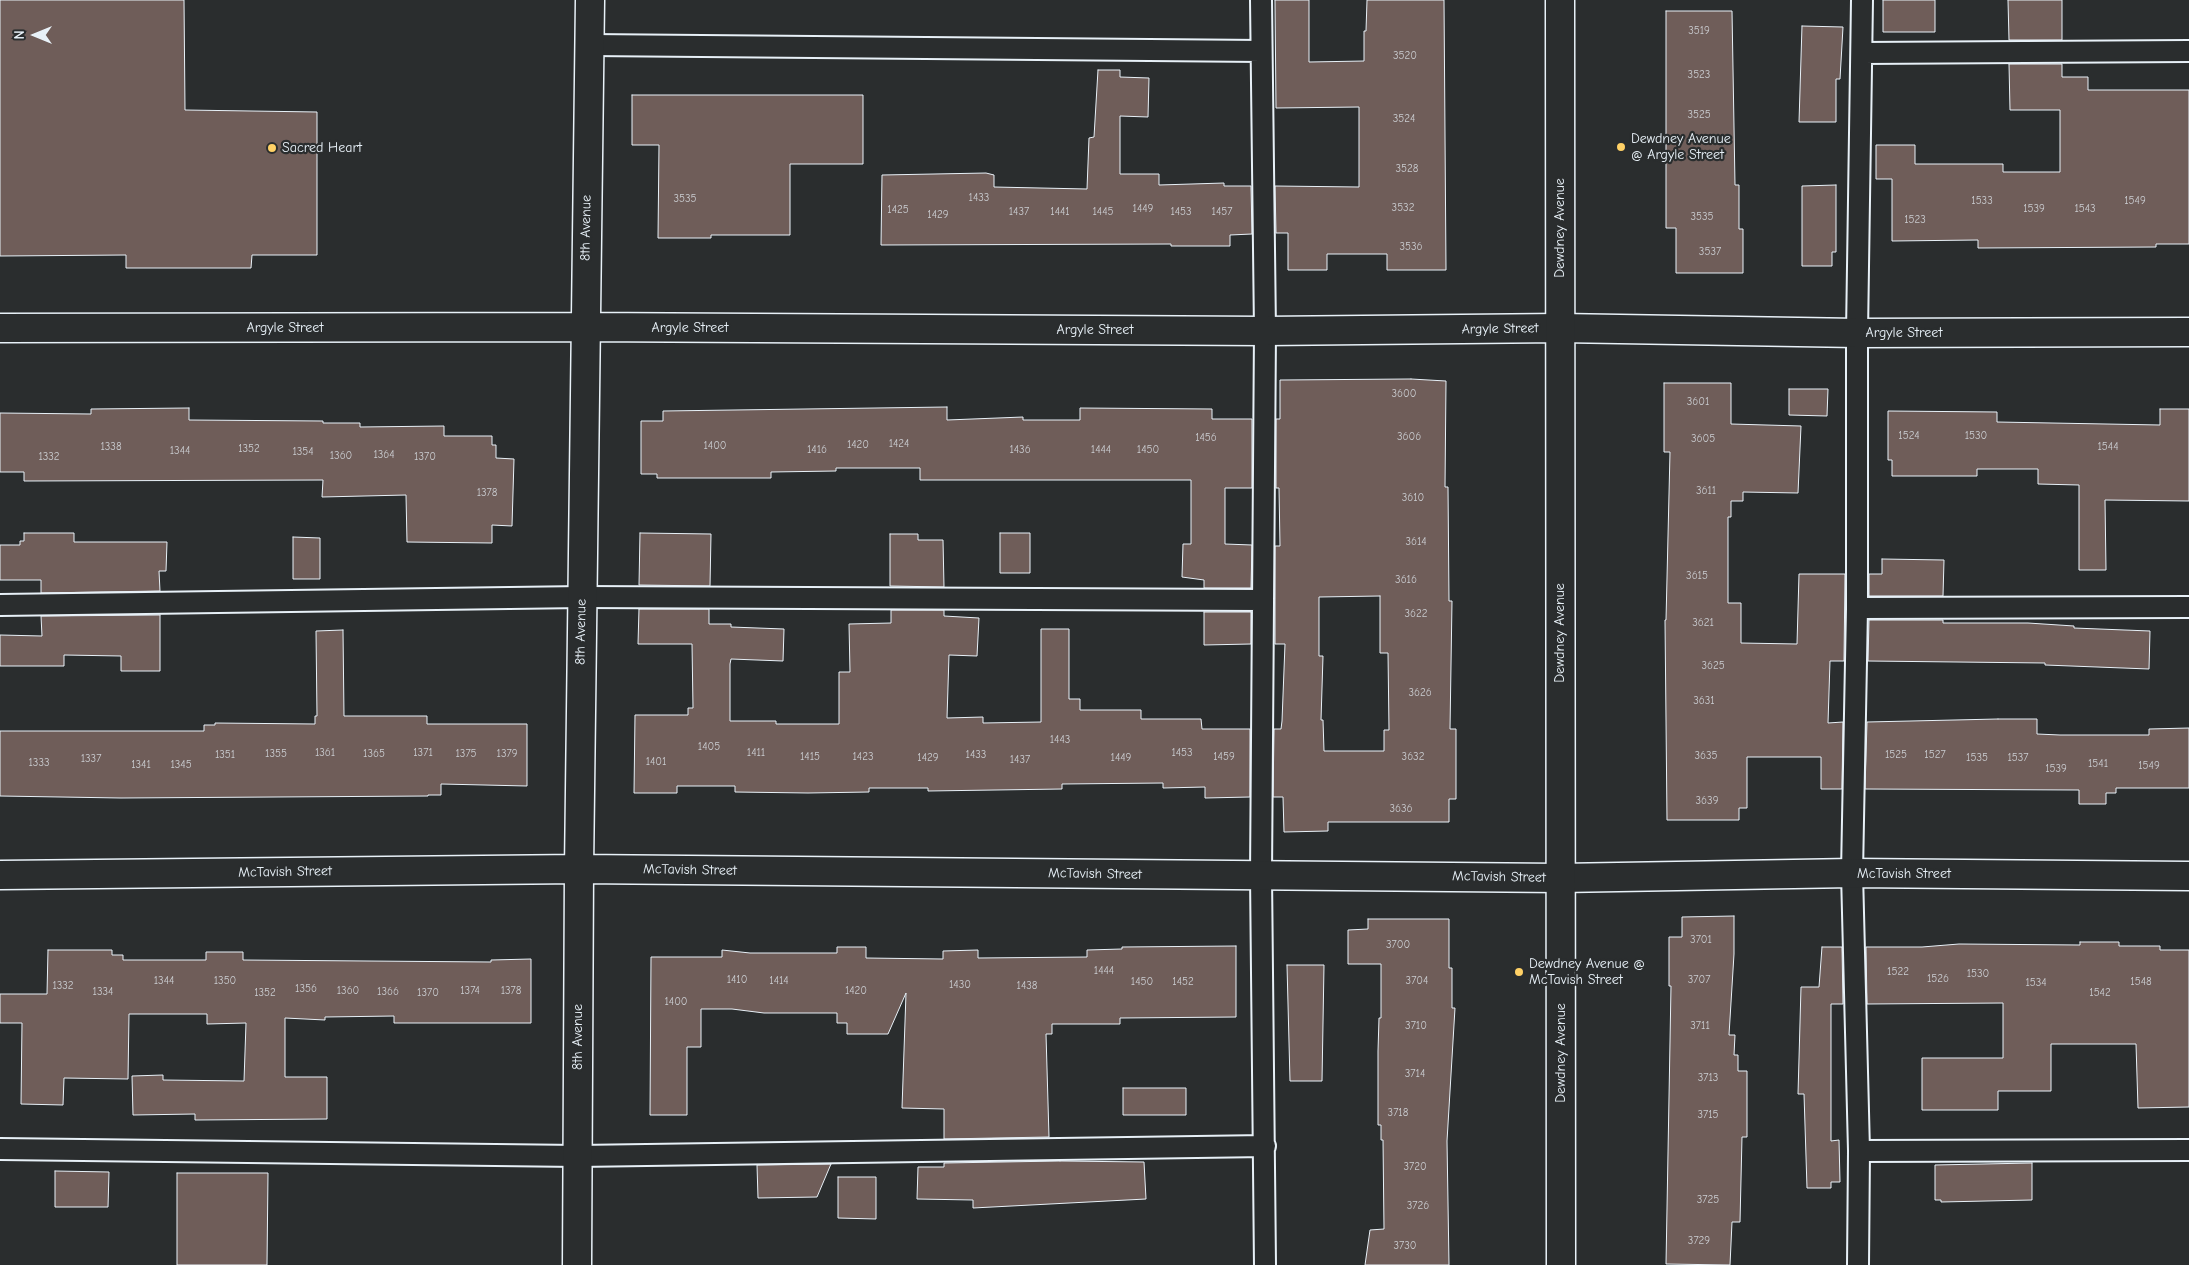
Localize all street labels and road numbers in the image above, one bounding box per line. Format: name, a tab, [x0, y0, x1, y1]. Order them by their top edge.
street label: Dewdney Avenue	[1552, 178, 1568, 278]
street label: 8th Avenue	[577, 195, 595, 261]
street label: Argyle Street	[247, 320, 323, 336]
street label: Argyle Street	[652, 320, 728, 336]
street label: Argyle Street	[1461, 320, 1539, 338]
street label: Argyle Street	[1057, 322, 1133, 338]
street label: Argyle Street	[1866, 325, 1942, 341]
street label: Dewdney Avenue	[1552, 583, 1568, 683]
street label: 8th Avenue	[572, 599, 590, 665]
street label: McTavish Street	[643, 861, 737, 879]
street label: McTavish Street	[238, 863, 332, 881]
street label: McTavish Street	[1048, 865, 1142, 883]
street label: McTavish Street	[1857, 866, 1951, 882]
street label: McTavish Street	[1452, 868, 1546, 886]
street label: Dewdney Avenue	[1553, 1003, 1569, 1103]
street label: 8th Avenue	[570, 1004, 586, 1070]

